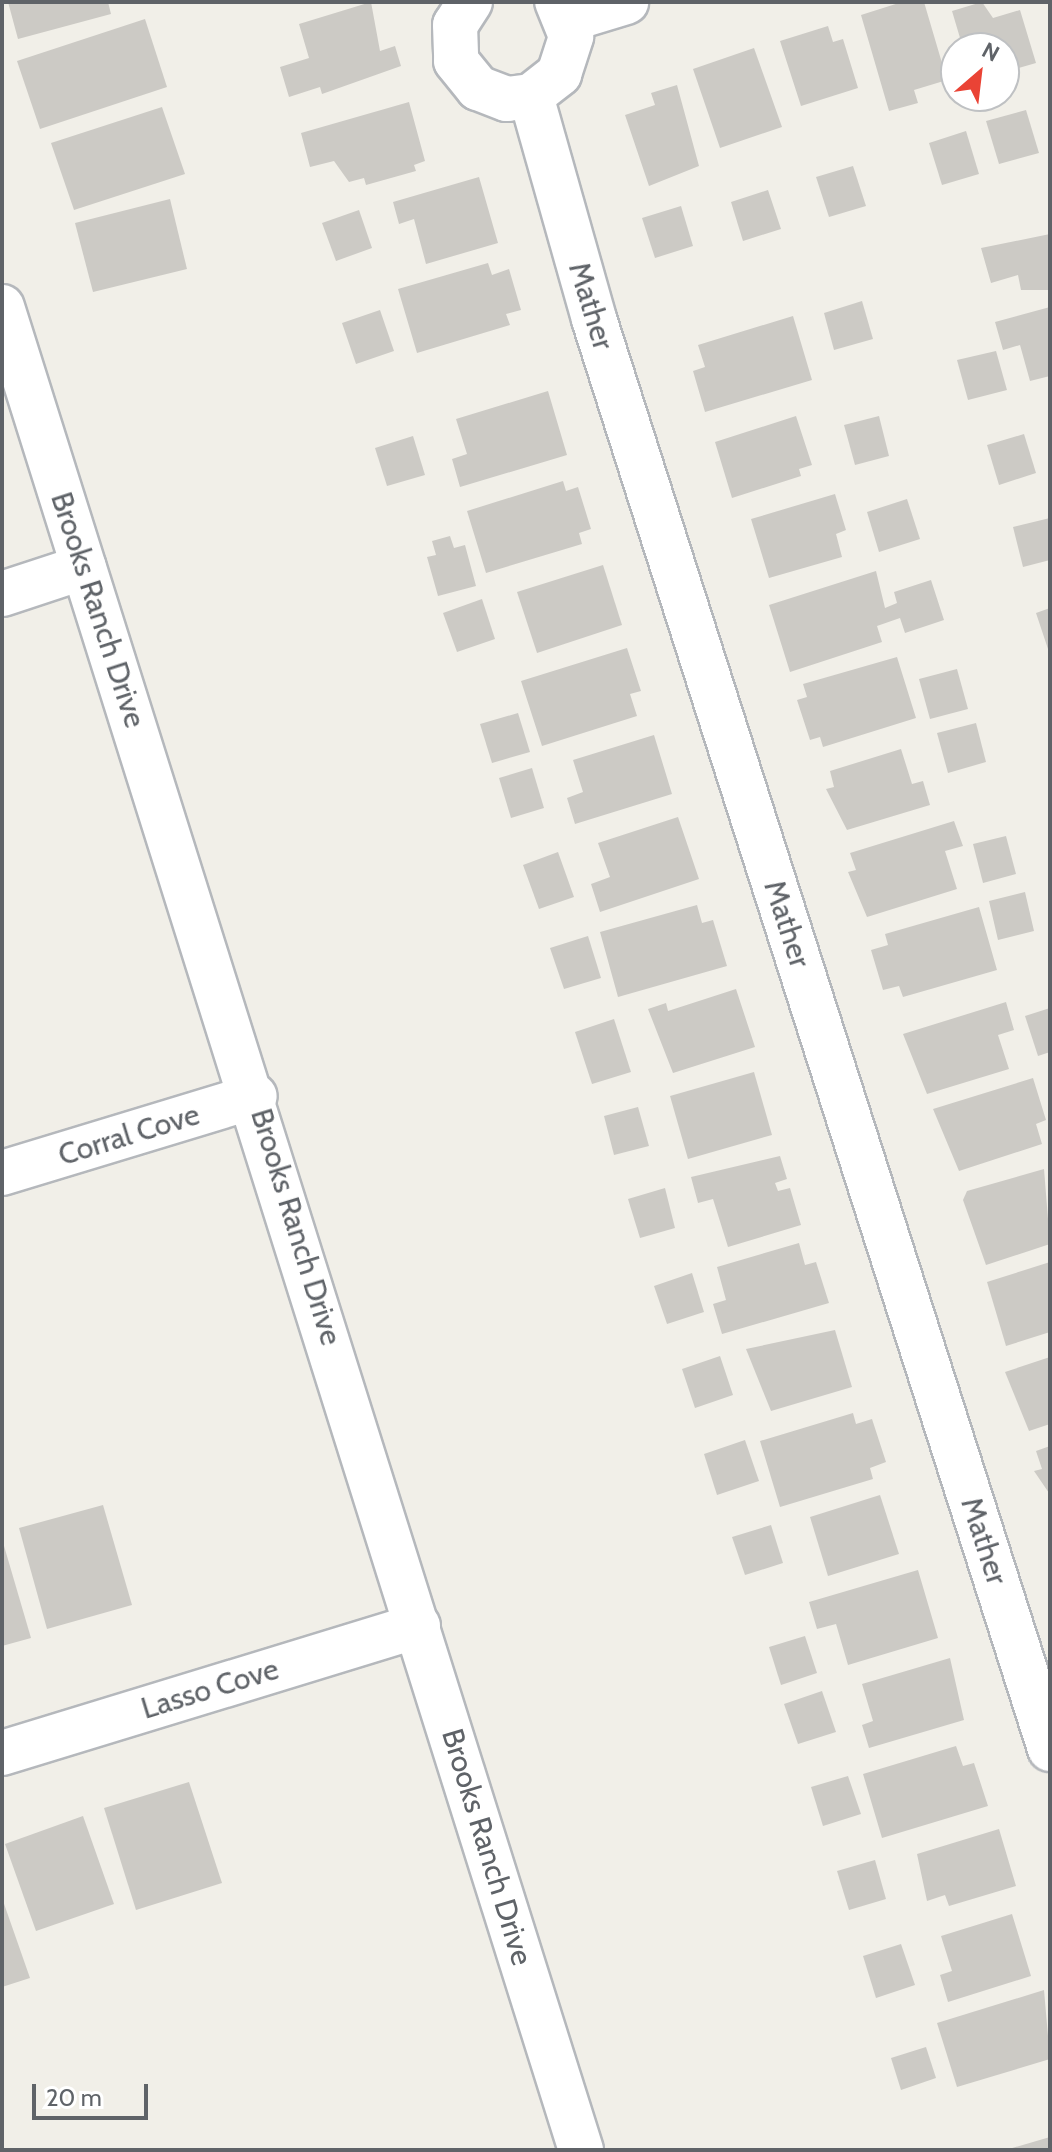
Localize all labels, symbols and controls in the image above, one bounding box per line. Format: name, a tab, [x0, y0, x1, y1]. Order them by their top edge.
north arrow	[940, 32, 1020, 112]
text: N	[977, 37, 1004, 68]
street label: Mather	[561, 258, 621, 354]
street label: Brooks Ranch Drive	[43, 488, 153, 732]
street label: Mather	[756, 876, 818, 972]
street label: Corral Cove	[54, 1096, 204, 1174]
street label: Brooks Ranch Drive	[243, 1104, 349, 1350]
street label: Mather	[953, 1493, 1015, 1589]
street label: Lasso Cove	[137, 1651, 283, 1727]
street label: Brooks Ranch Drive	[434, 1724, 540, 1970]
scale bar	[36, 2068, 152, 2118]
text: 20 m	[46, 2083, 102, 2112]

